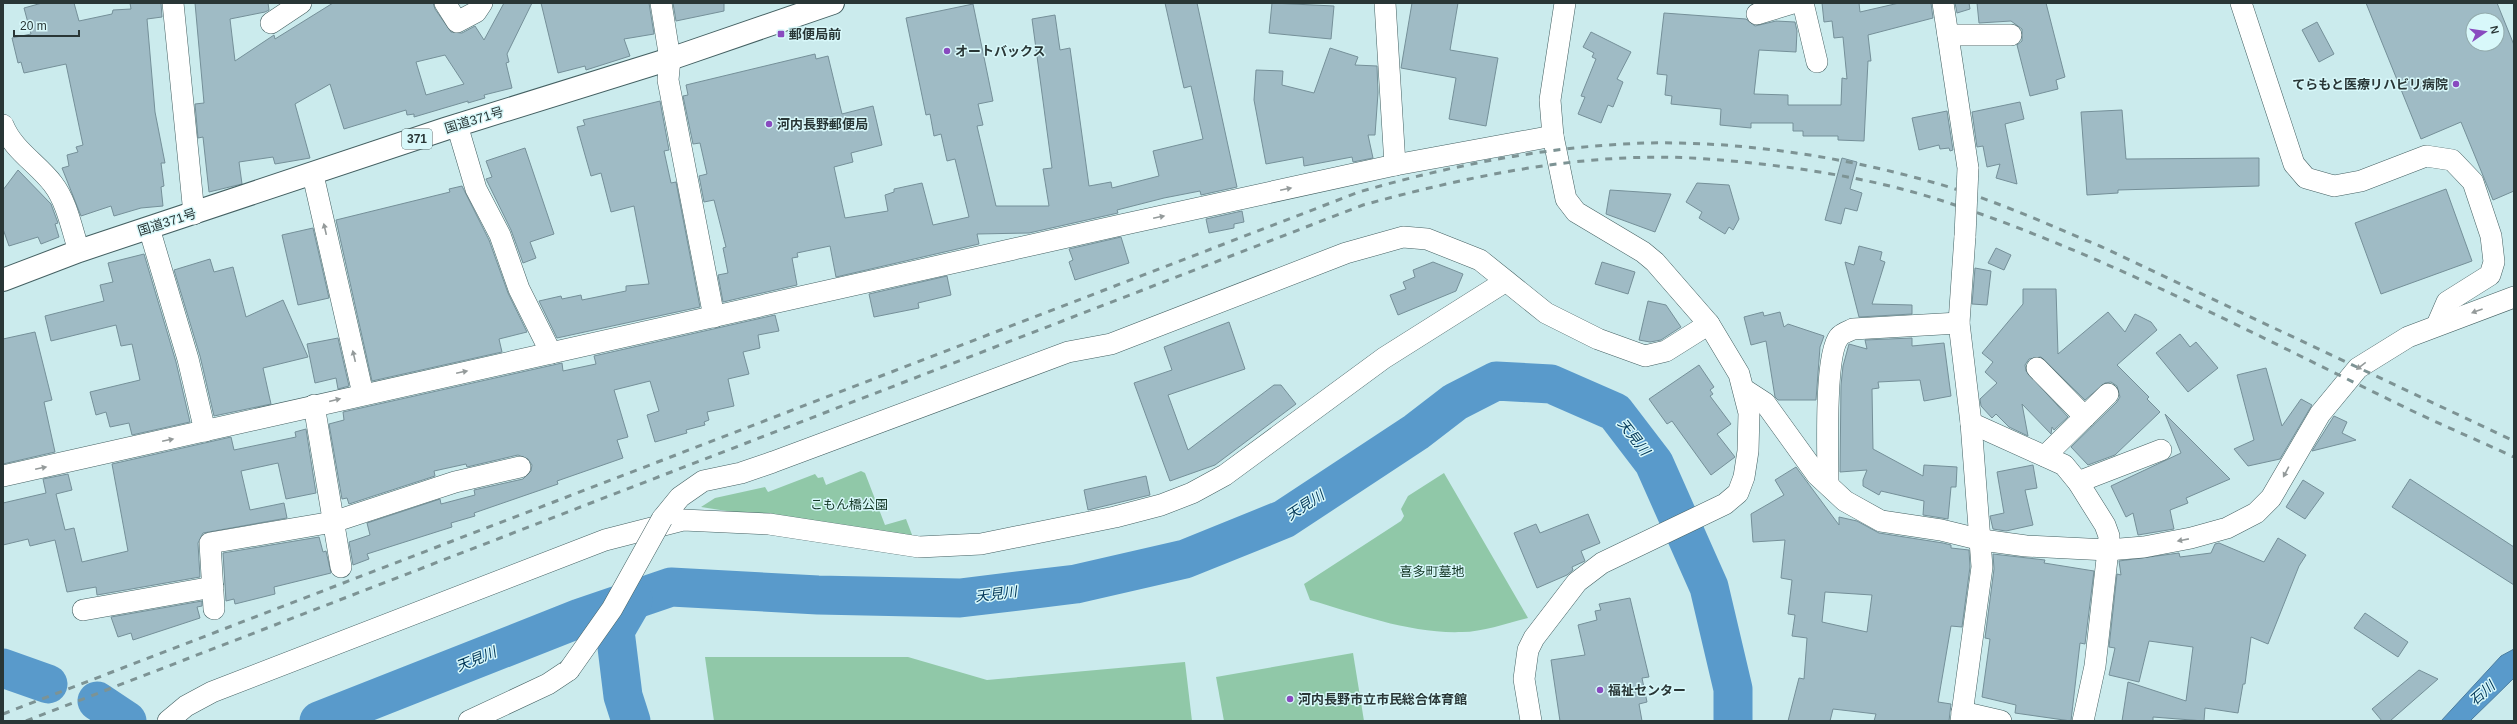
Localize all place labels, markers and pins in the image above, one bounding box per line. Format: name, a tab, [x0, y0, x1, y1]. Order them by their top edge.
place label: 郵便局前	[789, 27, 841, 42]
marker: 郵便局前	[776, 29, 786, 39]
place label: オートバックス	[955, 44, 1046, 59]
marker: オートバックス	[942, 46, 952, 56]
place label: てらもと医療リハビリ病院	[2292, 77, 2448, 92]
marker: てらもと医療リハビリ病院	[2451, 79, 2461, 89]
place label: 河内長野郵便局	[777, 117, 868, 132]
marker: 河内長野郵便局	[764, 119, 774, 129]
place label: 福祉センター	[1608, 683, 1686, 698]
marker: 福祉センター	[1595, 685, 1605, 695]
place label: 河内長野市立市民総合体育館	[1298, 692, 1467, 707]
marker: 河内長野市立市民総合体育館	[1285, 694, 1295, 704]

